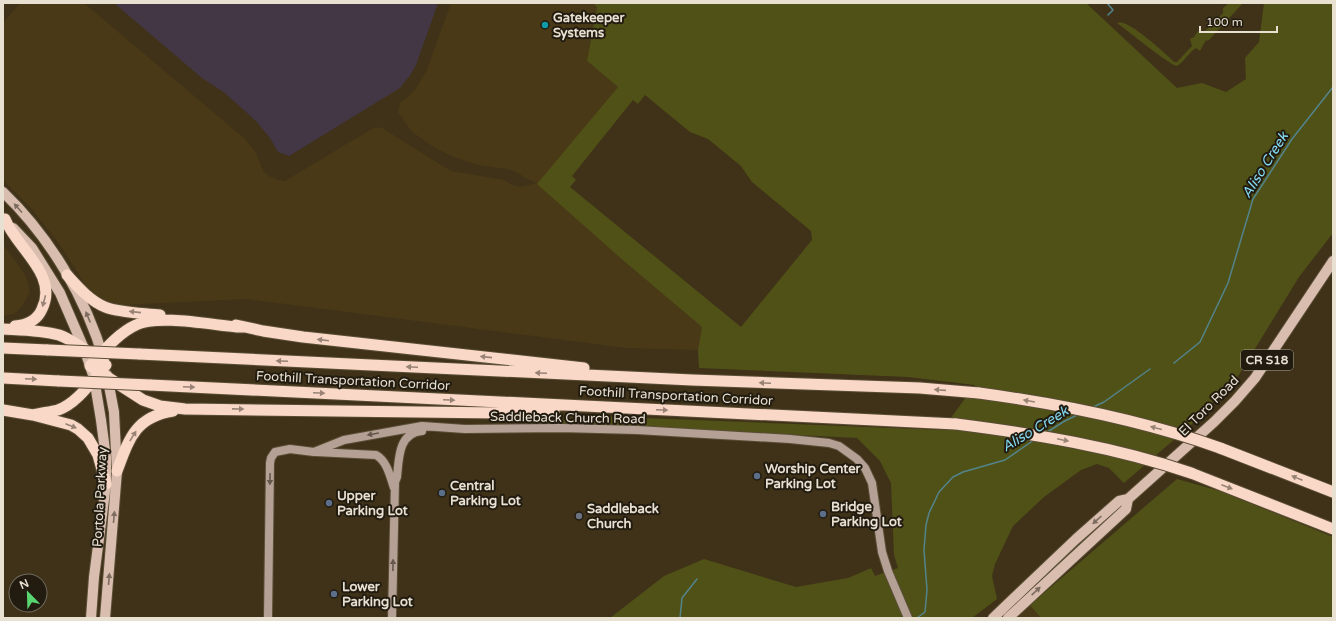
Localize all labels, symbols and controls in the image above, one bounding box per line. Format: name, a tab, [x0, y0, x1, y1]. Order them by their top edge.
scale bar	[1200, 8, 1277, 34]
place label: Gatekeeper Systems	[553, 10, 625, 41]
text: 100 m	[1206, 15, 1243, 29]
marker: Gatekeeper Systems	[540, 20, 550, 30]
water label: Aliso Creek	[1238, 128, 1293, 201]
one-way arrow	[13, 203, 23, 213]
one-way arrow	[41, 295, 47, 308]
one-way arrow	[129, 309, 141, 315]
one-way arrow	[85, 311, 91, 322]
one-way arrow	[317, 337, 329, 343]
road number: CR S18	[1241, 350, 1293, 370]
one-way arrow	[480, 354, 493, 360]
one-way arrow	[276, 357, 288, 364]
one-way arrow	[405, 364, 418, 370]
street label: Foothill Transportation Corridor	[256, 368, 450, 394]
one-way arrow	[534, 370, 547, 376]
street label: El Toro Road	[1176, 373, 1242, 439]
one-way arrow	[25, 376, 37, 383]
one-way arrow	[758, 380, 771, 386]
street label: Foothill Transportation Corridor	[579, 383, 773, 409]
one-way arrow	[183, 384, 195, 391]
one-way arrow	[934, 386, 946, 393]
one-way arrow	[313, 390, 325, 397]
one-way arrow	[443, 396, 455, 403]
one-way arrow	[1023, 397, 1035, 403]
water label: Aliso Creek	[999, 402, 1072, 455]
one-way arrow	[232, 406, 245, 412]
one-way arrow	[656, 406, 668, 413]
street label: Saddleback Church Road	[490, 409, 646, 427]
one-way arrow	[65, 423, 77, 429]
one-way arrow	[1150, 425, 1162, 431]
one-way arrow	[129, 430, 136, 442]
one-way arrow	[367, 432, 380, 438]
one-way arrow	[1057, 438, 1069, 444]
street label: Portola Parkway	[89, 446, 111, 547]
place label: Worship Center Parking Lot	[765, 461, 862, 492]
marker: Worship Center Parking Lot	[752, 471, 762, 481]
one-way arrow	[267, 473, 273, 486]
one-way arrow	[1290, 474, 1302, 480]
place label: Central Parking Lot	[450, 478, 521, 509]
one-way arrow	[1222, 484, 1234, 490]
place label: Upper Parking Lot	[337, 488, 408, 519]
marker: Central Parking Lot	[437, 488, 447, 498]
marker: Upper Parking Lot	[324, 498, 334, 508]
place label: Bridge Parking Lot	[831, 499, 902, 530]
place label: Saddleback Church	[587, 501, 659, 532]
marker: Bridge Parking Lot	[818, 509, 828, 519]
one-way arrow	[110, 511, 117, 523]
marker: Saddleback Church	[574, 511, 584, 521]
one-way arrow	[1092, 516, 1102, 525]
one-way arrow	[390, 558, 396, 571]
north arrow	[8, 573, 48, 613]
one-way arrow	[105, 573, 112, 585]
text: N	[18, 577, 31, 592]
place label: Lower Parking Lot	[342, 579, 413, 610]
one-way arrow	[1031, 587, 1041, 596]
marker: Lower Parking Lot	[329, 589, 339, 599]

